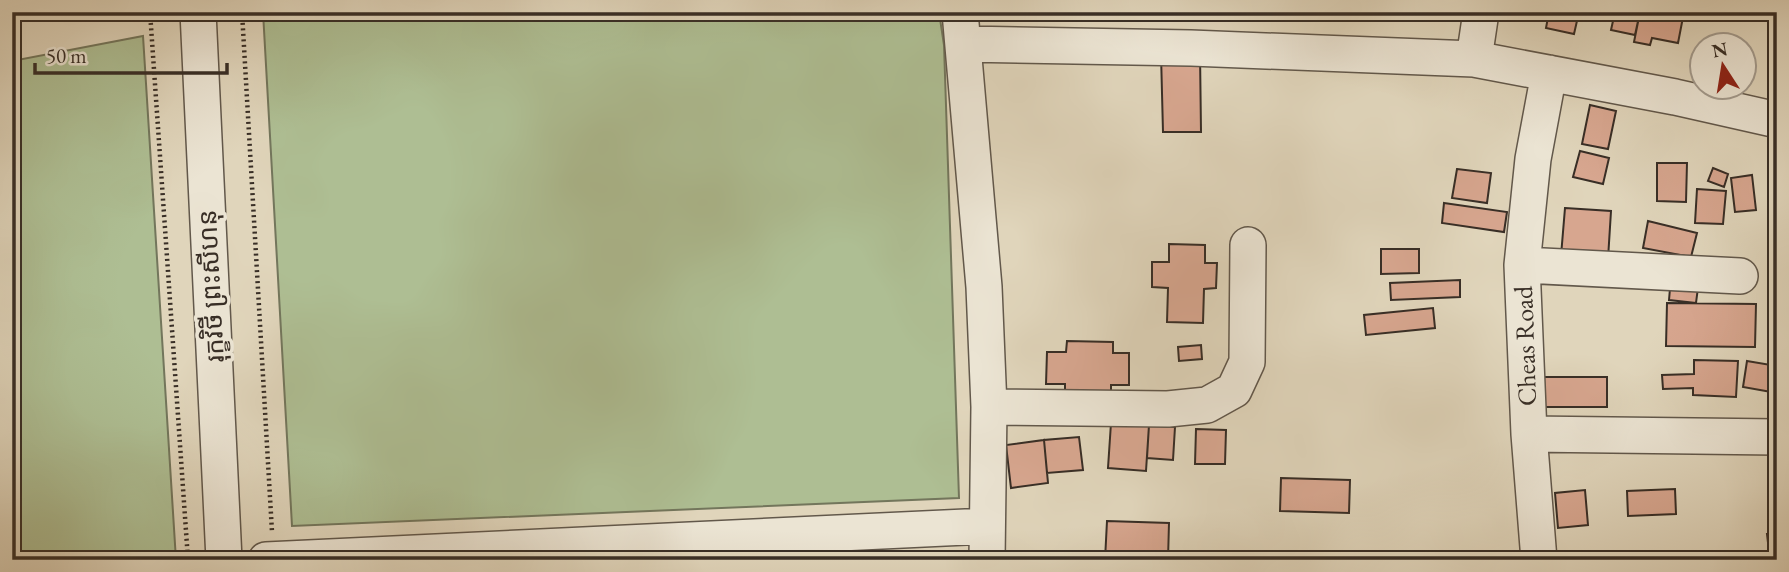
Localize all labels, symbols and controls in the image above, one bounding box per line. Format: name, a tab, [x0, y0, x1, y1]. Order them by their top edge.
scale bar	[35, 32, 228, 76]
north arrow	[1688, 32, 1758, 102]
text: N	[1709, 36, 1730, 64]
text: 50 m	[46, 42, 87, 69]
street label: រុក្ខវិថី ព្រះសីហនុ	[190, 209, 232, 363]
street label: Cheas Road	[1506, 284, 1544, 407]

